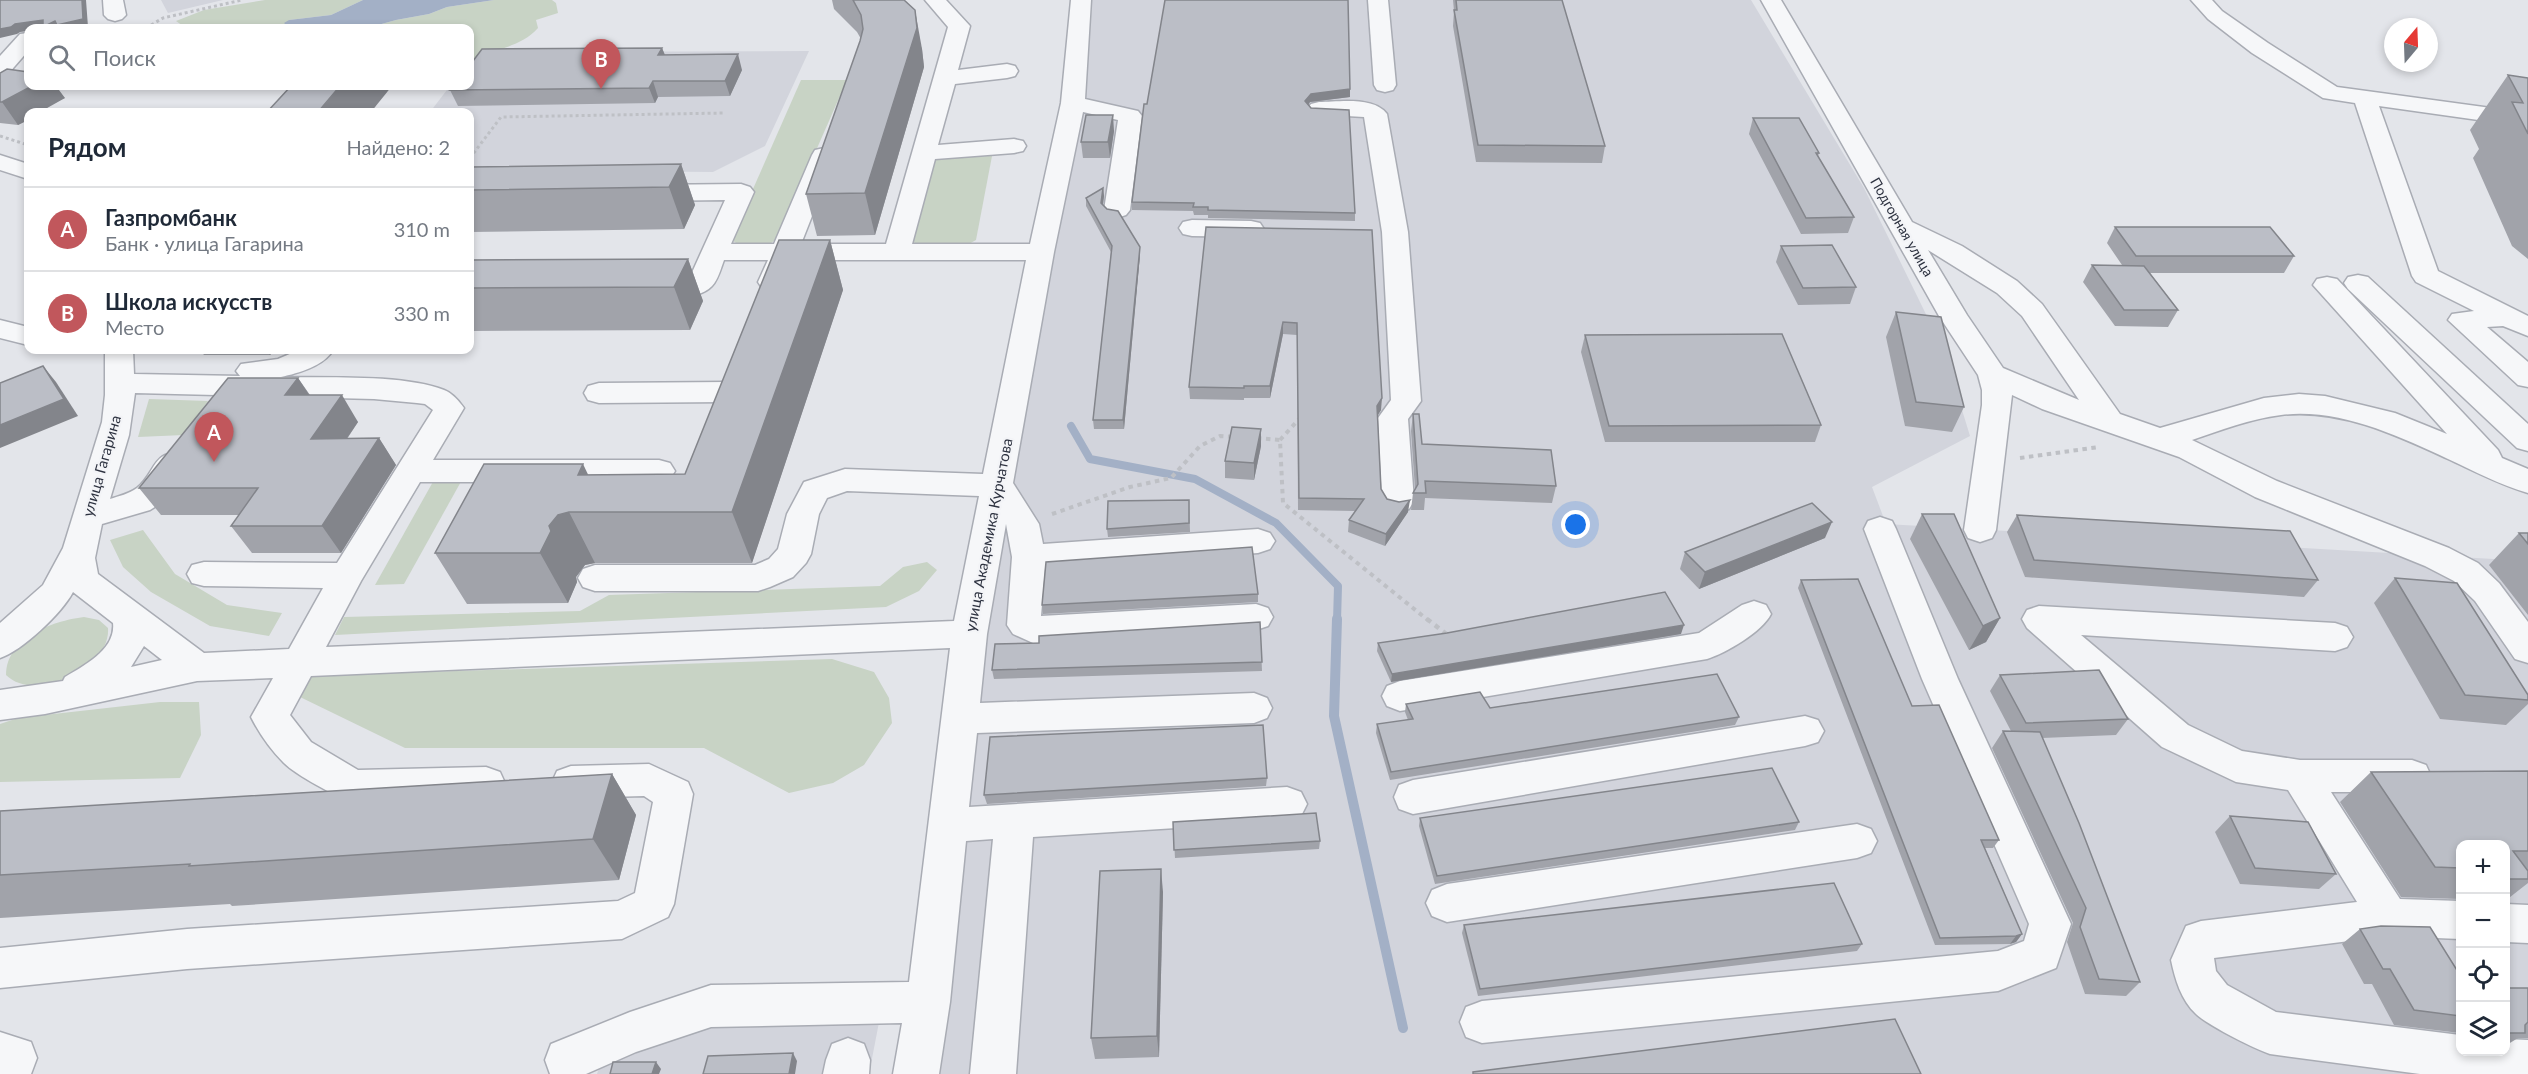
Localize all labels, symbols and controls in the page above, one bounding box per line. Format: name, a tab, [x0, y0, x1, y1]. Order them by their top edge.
north arrow	[2384, 18, 2438, 72]
search box	[24, 24, 474, 90]
pin: B	[582, 40, 620, 89]
icon: search	[45, 41, 78, 74]
text: Поиск	[93, 44, 156, 71]
text: Рядом	[48, 131, 126, 163]
text: Найдено: 2	[347, 135, 450, 159]
street label: Подгорная улица	[1867, 174, 1938, 279]
text: Газпромбанк	[105, 204, 237, 231]
text: A	[61, 217, 74, 241]
text: 310 m	[394, 217, 450, 241]
text: Банк · улица Гагарина	[105, 231, 304, 255]
text: Школа искусств	[105, 288, 272, 315]
text: B	[61, 301, 74, 325]
text: 330 m	[394, 301, 450, 325]
text: Место	[105, 315, 164, 339]
pin: A	[194, 412, 234, 462]
street label: улица Гагарина	[78, 413, 124, 518]
street label: улица Академика Курчатова	[960, 437, 1016, 633]
your location	[1561, 510, 1590, 539]
map controls	[2456, 840, 2510, 1056]
button: +	[2456, 840, 2510, 894]
button: −	[2456, 894, 2510, 948]
button: locate	[2456, 948, 2510, 1002]
button: layers	[2456, 1002, 2510, 1056]

